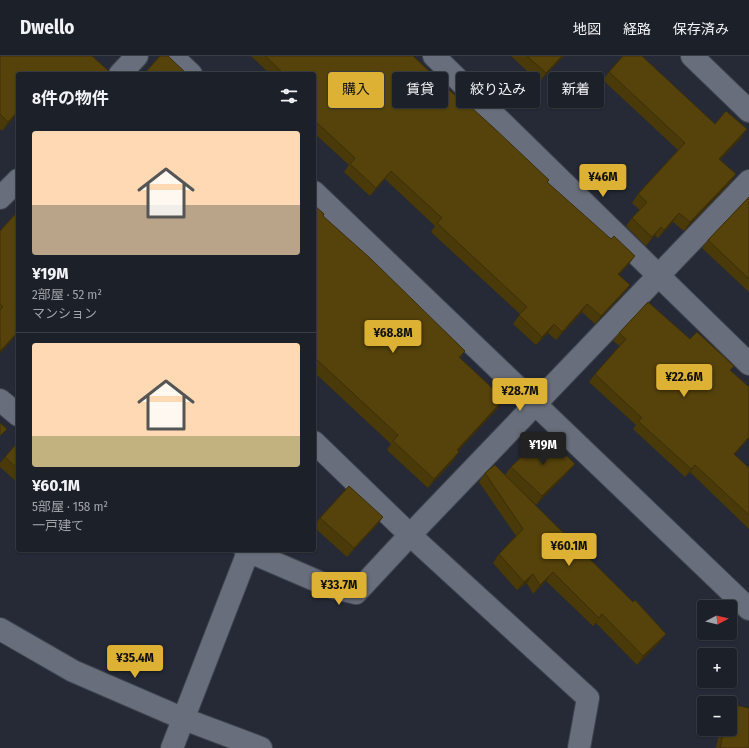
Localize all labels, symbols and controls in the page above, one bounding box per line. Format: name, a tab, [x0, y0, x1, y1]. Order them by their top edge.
text: Dwello	[20, 16, 74, 39]
text: 地図	[573, 21, 601, 38]
text: 経路	[623, 21, 651, 38]
text: 保存済み	[673, 21, 729, 38]
chip: 購入	[328, 72, 384, 108]
chip: 賃貸	[392, 72, 448, 108]
chip: 絞り込み	[456, 72, 540, 108]
chip: 新着	[548, 72, 604, 108]
icon: filters	[278, 85, 300, 107]
text: 8件の物件	[32, 88, 109, 109]
icon: home	[130, 157, 202, 229]
pin: ¥46M	[579, 164, 627, 198]
text: ¥46M	[588, 169, 618, 184]
text: ¥19M	[32, 263, 69, 284]
text: 2部屋 · 52 m²	[32, 287, 102, 302]
text: マンション	[32, 306, 97, 321]
pin: ¥68.8M	[360, 320, 426, 354]
text: ¥68.8M	[373, 325, 413, 340]
pin: ¥22.6M	[651, 364, 717, 398]
icon: home	[130, 369, 202, 441]
text: ¥22.6M	[665, 369, 703, 384]
pin: ¥28.7M	[487, 378, 553, 412]
text: ¥28.7M	[501, 383, 539, 398]
pin: ¥19M	[519, 432, 567, 466]
text: ¥19M	[529, 437, 557, 452]
text: ¥60.1M	[32, 475, 80, 496]
text: 5部屋 · 158 m²	[32, 499, 108, 514]
text: 一戸建て	[32, 518, 84, 533]
pin: ¥60.1M	[536, 533, 602, 567]
text: ¥60.1M	[551, 538, 587, 553]
pin: ¥33.7M	[306, 572, 372, 606]
text: ¥33.7M	[321, 577, 357, 592]
north arrow	[697, 600, 737, 640]
map controls	[697, 600, 737, 736]
pin: ¥35.4M	[102, 645, 168, 679]
button: +	[697, 648, 737, 688]
text: ¥35.4M	[116, 650, 154, 665]
button: −	[697, 696, 737, 736]

